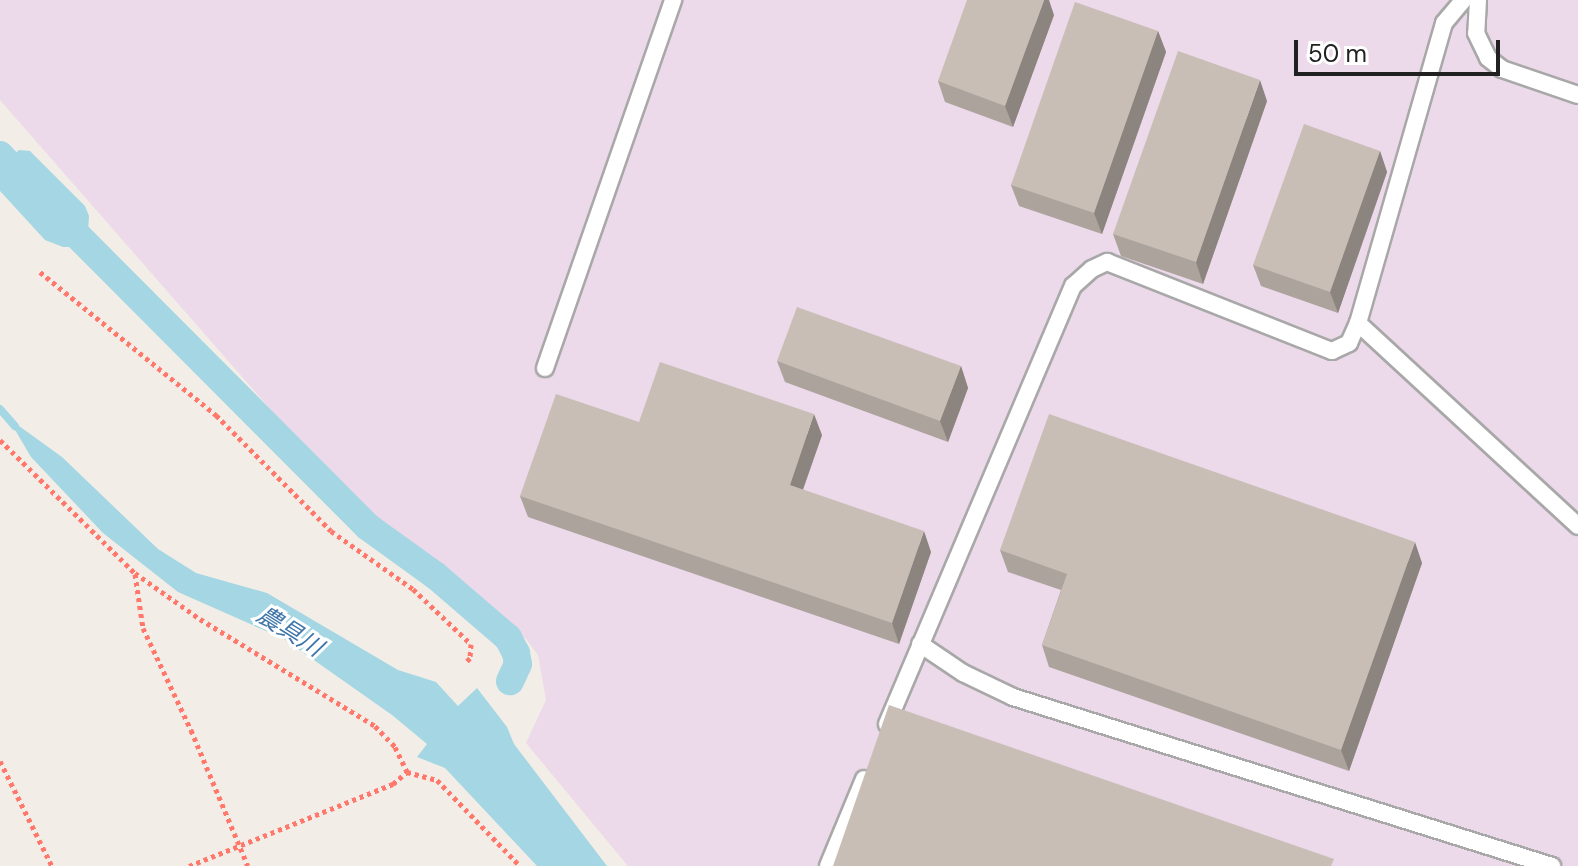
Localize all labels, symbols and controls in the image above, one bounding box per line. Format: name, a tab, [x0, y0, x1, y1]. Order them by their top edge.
scale bar	[1298, 24, 1504, 74]
text: 50 m	[1308, 38, 1367, 69]
water label: 農具川	[252, 600, 328, 662]

